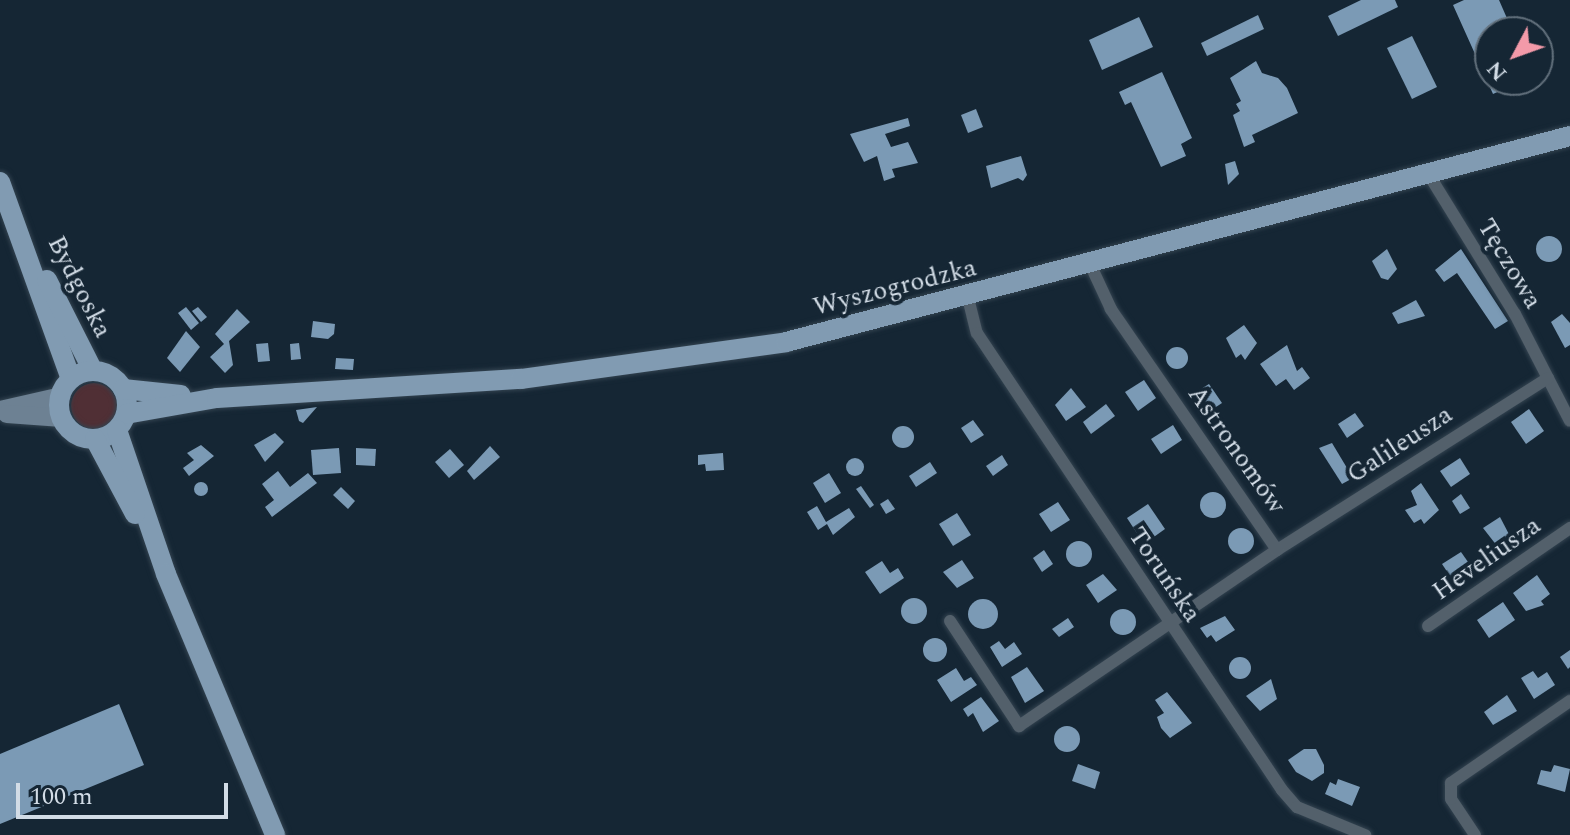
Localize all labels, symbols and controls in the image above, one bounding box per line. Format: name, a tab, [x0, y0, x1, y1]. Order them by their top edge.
north arrow	[1474, 16, 1554, 96]
text: N	[1479, 53, 1515, 88]
street label: Tęczowa	[1470, 213, 1548, 315]
street label: Bydgoska	[40, 231, 118, 343]
street label: Wyszogrodzka	[810, 253, 980, 323]
street label: Astronomów	[1180, 380, 1292, 520]
street label: Galileusza	[1341, 399, 1459, 491]
street label: Heveliusza	[1427, 510, 1547, 608]
street label: Toruńska	[1121, 521, 1207, 629]
scale bar	[20, 767, 232, 817]
text: 100 m	[30, 779, 93, 815]

